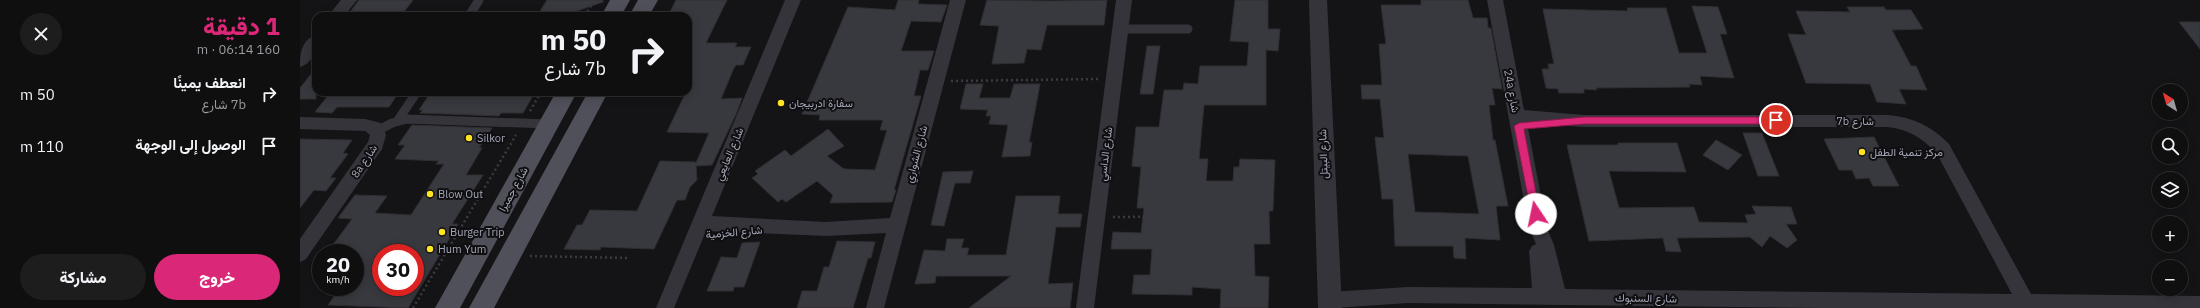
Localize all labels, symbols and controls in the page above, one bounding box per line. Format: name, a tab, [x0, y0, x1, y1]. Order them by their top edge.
text: 1 دقيقة	[203, 10, 280, 42]
button: close	[20, 13, 62, 55]
text: 50 m	[541, 21, 606, 58]
icon: right	[620, 28, 672, 80]
text: 160 m · 06:14	[197, 41, 280, 58]
text: 7b شارع	[544, 57, 606, 80]
street label: 24a شارع	[1500, 68, 1523, 114]
text: انعطف يمينًا	[173, 73, 246, 92]
icon: right	[258, 83, 280, 105]
north arrow	[2152, 84, 2188, 120]
map controls	[2152, 84, 2188, 296]
text: 50 m	[20, 85, 55, 104]
text: 7b شارع	[201, 96, 246, 113]
place label: سفارة ادربيجان	[789, 96, 853, 110]
marker: سفارة ادربيجان	[776, 98, 786, 108]
pin	[1759, 103, 1793, 137]
icon: arrive	[1765, 109, 1787, 131]
street label: 7b شارع	[1836, 114, 1874, 129]
street label: شارع الشواري	[902, 124, 933, 185]
street label: شارع العايعي	[712, 125, 749, 184]
street label: شارع الداسي	[1095, 126, 1118, 182]
button: search	[2152, 128, 2188, 164]
street label: شارع البيتل	[1315, 129, 1332, 179]
place label: Silkor	[477, 131, 505, 145]
marker: Silkor	[464, 133, 474, 143]
text: الوصول إلى الوجهة	[135, 135, 246, 154]
icon: arrive	[258, 135, 280, 157]
text: 110 m	[20, 137, 64, 156]
street label: 8a شارع	[348, 141, 381, 181]
place label: مركز تنمية الطفل	[1870, 145, 1943, 159]
marker: مركز تنمية الطفل	[1857, 147, 1867, 157]
street label: شارع جميرا	[495, 164, 532, 214]
button: layers	[2152, 172, 2188, 208]
place label: Blow Out	[438, 187, 483, 201]
marker: Blow Out	[425, 189, 435, 199]
position arrow	[1515, 193, 1557, 235]
button: +	[2152, 216, 2188, 252]
street label: شارع الخزمية	[705, 223, 763, 242]
place label: Burger Trip	[450, 225, 505, 239]
marker: Burger Trip	[437, 227, 447, 237]
place label: Hum Yum	[438, 242, 486, 256]
speed limit sign: 30	[372, 244, 424, 296]
marker: Hum Yum	[425, 244, 435, 254]
text: 20	[326, 251, 350, 278]
button: مشاركة	[20, 254, 146, 300]
button: خروج	[154, 254, 280, 300]
button: −	[2152, 260, 2188, 296]
text: km/h	[326, 273, 350, 286]
street label: شارع السنبوك	[1615, 290, 1677, 307]

